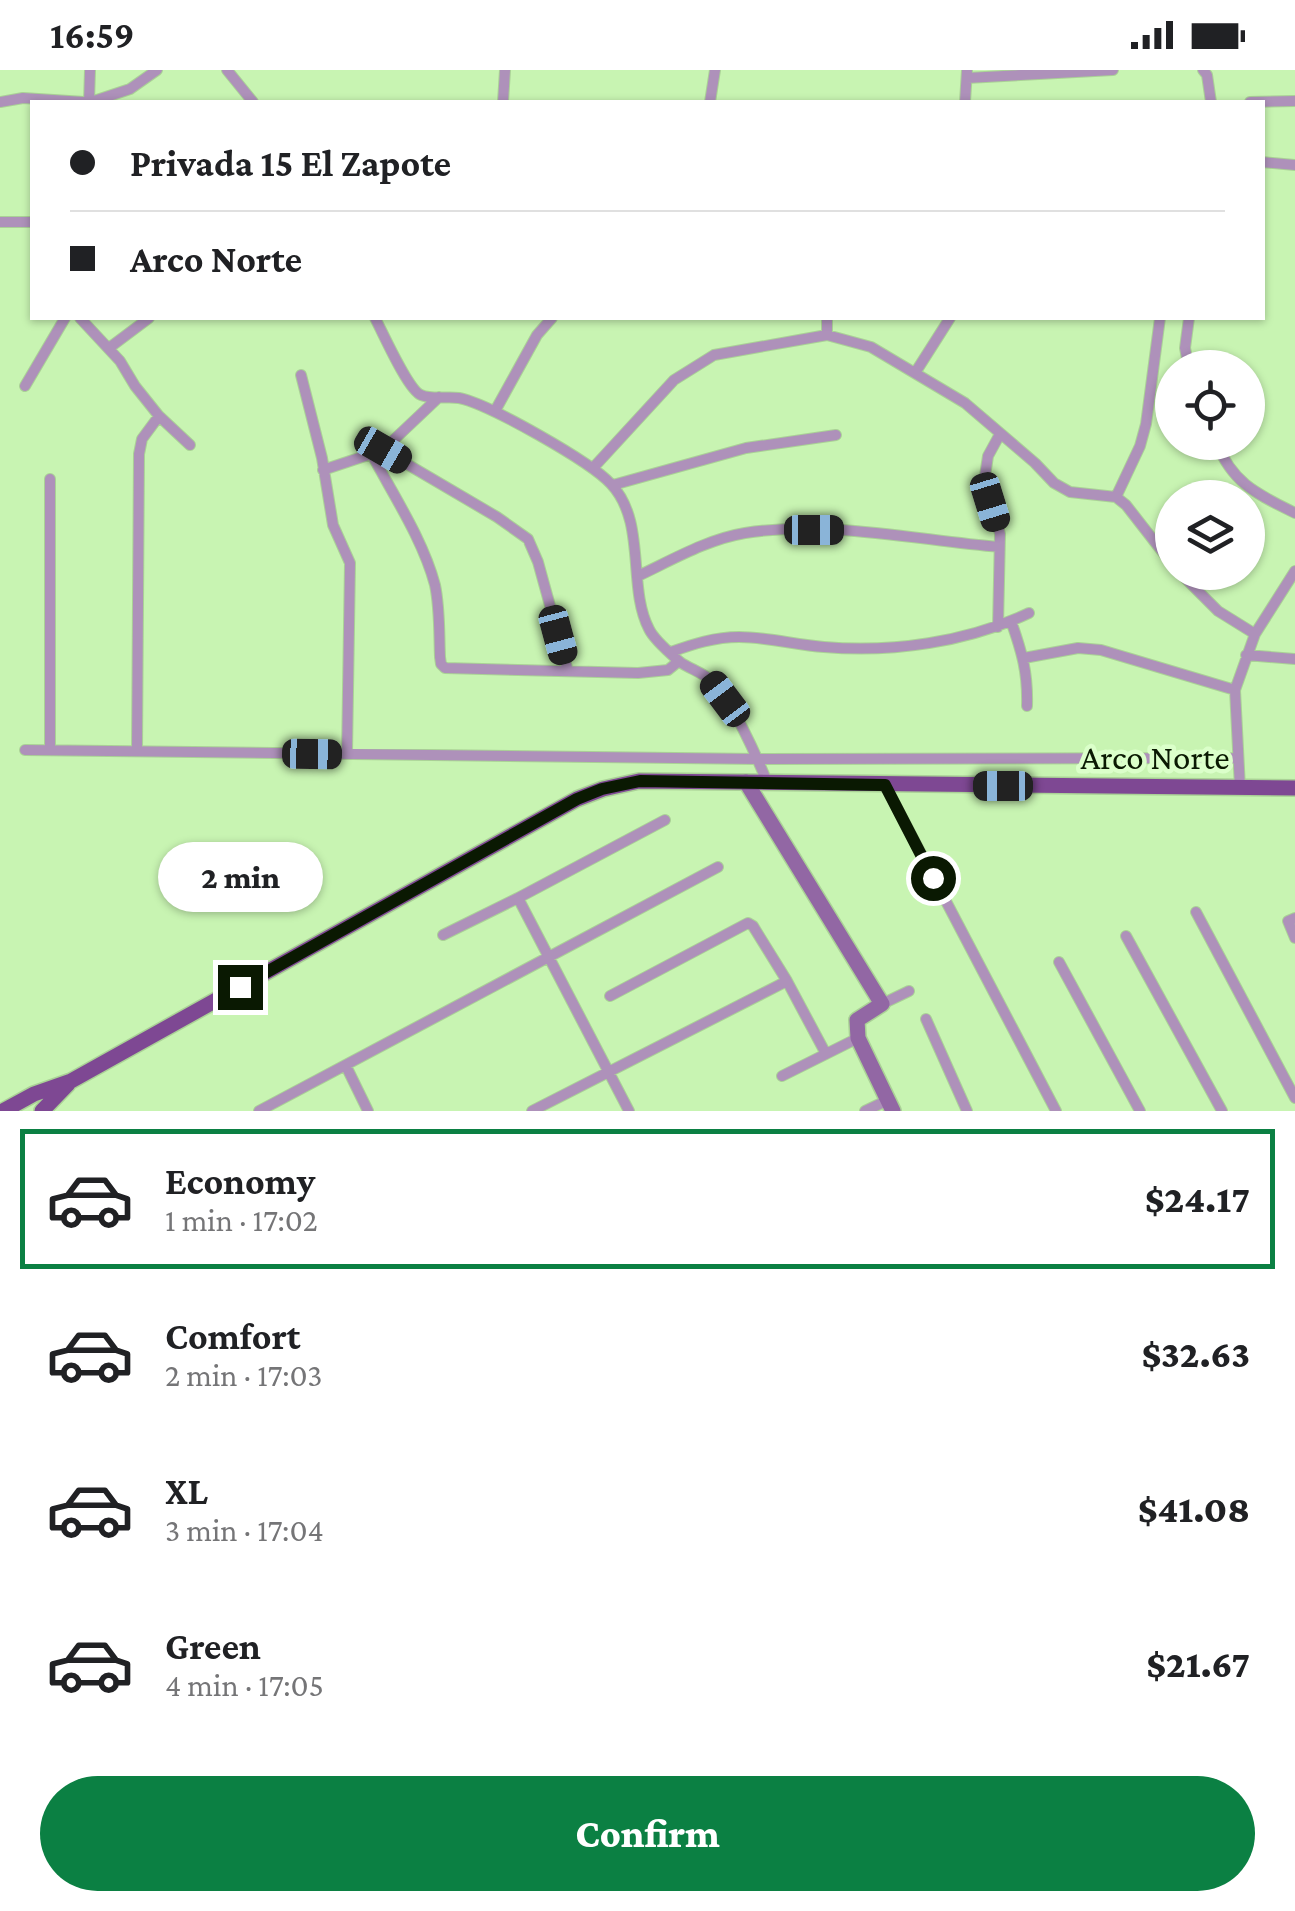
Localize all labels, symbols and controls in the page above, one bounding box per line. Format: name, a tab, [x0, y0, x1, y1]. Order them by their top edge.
text: 16:59	[50, 14, 135, 56]
text: Privada 15 El Zapote	[130, 142, 451, 184]
text: Arco Norte	[130, 238, 302, 280]
map controls	[1155, 350, 1265, 590]
button: locate	[1155, 350, 1265, 460]
car	[350, 422, 416, 478]
car	[967, 469, 1013, 535]
button: layers	[1155, 480, 1265, 590]
car	[784, 515, 844, 545]
car	[536, 602, 580, 668]
car	[695, 666, 755, 732]
car	[282, 738, 342, 770]
street label: Arco Norte	[1080, 738, 1230, 777]
car	[973, 771, 1033, 801]
callout: 2 min	[158, 842, 322, 912]
route start	[911, 856, 956, 901]
text: 2 min	[201, 859, 280, 895]
route end	[218, 965, 263, 1010]
icon: car	[45, 1154, 135, 1244]
text: Economy	[165, 1160, 315, 1202]
text: $24.17	[1145, 1178, 1250, 1220]
text: 1 min · 17:02	[165, 1202, 318, 1238]
icon: car	[45, 1309, 135, 1399]
text: Comfort	[165, 1315, 301, 1357]
text: $32.63	[1141, 1333, 1250, 1375]
text: 2 min · 17:03	[165, 1357, 322, 1393]
icon: car	[45, 1464, 135, 1554]
text: XL	[165, 1470, 208, 1512]
text: $41.08	[1138, 1488, 1250, 1530]
text: 3 min · 17:04	[165, 1512, 324, 1548]
icon: car	[45, 1619, 135, 1709]
text: Green	[165, 1625, 261, 1667]
text: $21.67	[1146, 1643, 1250, 1685]
text: 4 min · 17:05	[165, 1667, 324, 1703]
button: Confirm	[40, 1776, 1255, 1891]

